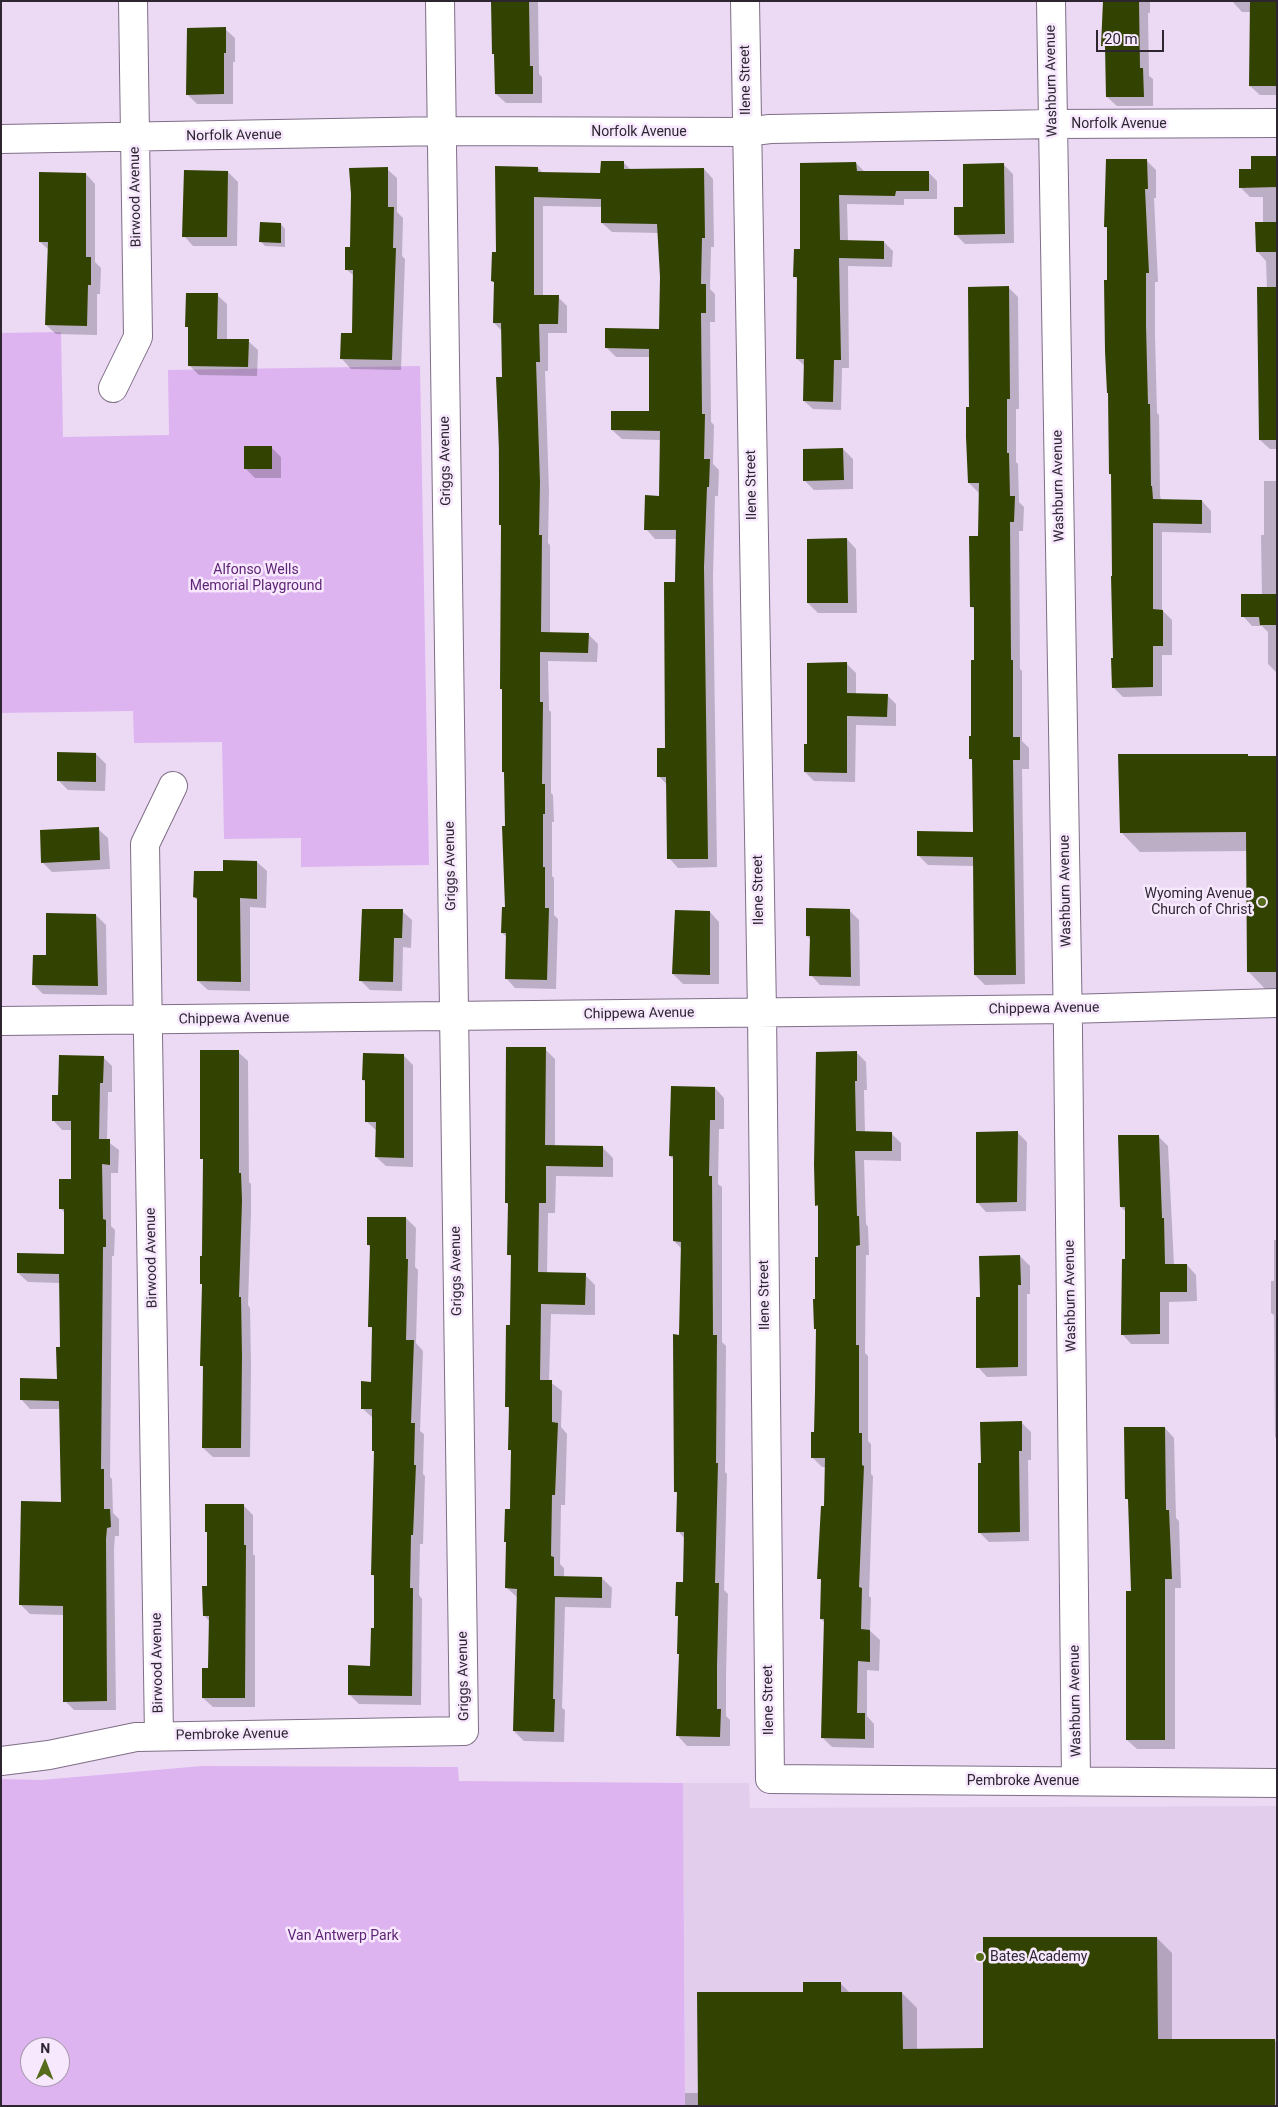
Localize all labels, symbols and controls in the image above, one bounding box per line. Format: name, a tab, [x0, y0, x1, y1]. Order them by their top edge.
scale bar	[1098, 20, 1166, 52]
street label: Washburn Avenue	[1043, 25, 1061, 137]
text: 20 m	[1104, 30, 1138, 48]
street label: Ilene Street	[737, 45, 755, 115]
street label: Norfolk Avenue	[1071, 116, 1167, 132]
street label: Norfolk Avenue	[591, 124, 687, 140]
street label: Norfolk Avenue	[186, 127, 282, 145]
street label: Birwood Avenue	[127, 147, 145, 247]
street label: Griggs Avenue	[437, 416, 455, 506]
street label: Washburn Avenue	[1050, 430, 1068, 542]
street label: Ilene Street	[743, 450, 761, 520]
park label: Alfonso Wells Memorial Playground	[190, 562, 322, 594]
street label: Griggs Avenue	[442, 821, 460, 911]
street label: Washburn Avenue	[1057, 835, 1075, 947]
street label: Ilene Street	[750, 855, 768, 925]
place label: Wyoming Avenue Church of Christ	[1145, 886, 1252, 919]
marker: Wyoming Avenue Church of Christ	[1256, 896, 1268, 908]
street label: Chippewa Avenue	[988, 1000, 1100, 1018]
street label: Chippewa Avenue	[583, 1005, 695, 1023]
street label: Chippewa Avenue	[178, 1010, 290, 1028]
street label: Birwood Avenue	[143, 1208, 161, 1308]
street label: Griggs Avenue	[448, 1226, 466, 1316]
street label: Washburn Avenue	[1062, 1240, 1080, 1352]
street label: Ilene Street	[756, 1260, 774, 1330]
street label: Birwood Avenue	[149, 1613, 167, 1713]
street label: Griggs Avenue	[455, 1631, 473, 1721]
street label: Washburn Avenue	[1067, 1645, 1085, 1757]
street label: Ilene Street	[760, 1665, 778, 1735]
street label: Pembroke Avenue	[176, 1726, 288, 1744]
street label: Pembroke Avenue	[967, 1773, 1079, 1789]
park label: Van Antwerp Park	[287, 1928, 399, 1944]
place label: Bates Academy	[990, 1949, 1087, 1965]
marker: Bates Academy	[974, 1951, 986, 1963]
north arrow	[20, 2037, 70, 2087]
text: N	[40, 2040, 50, 2056]

